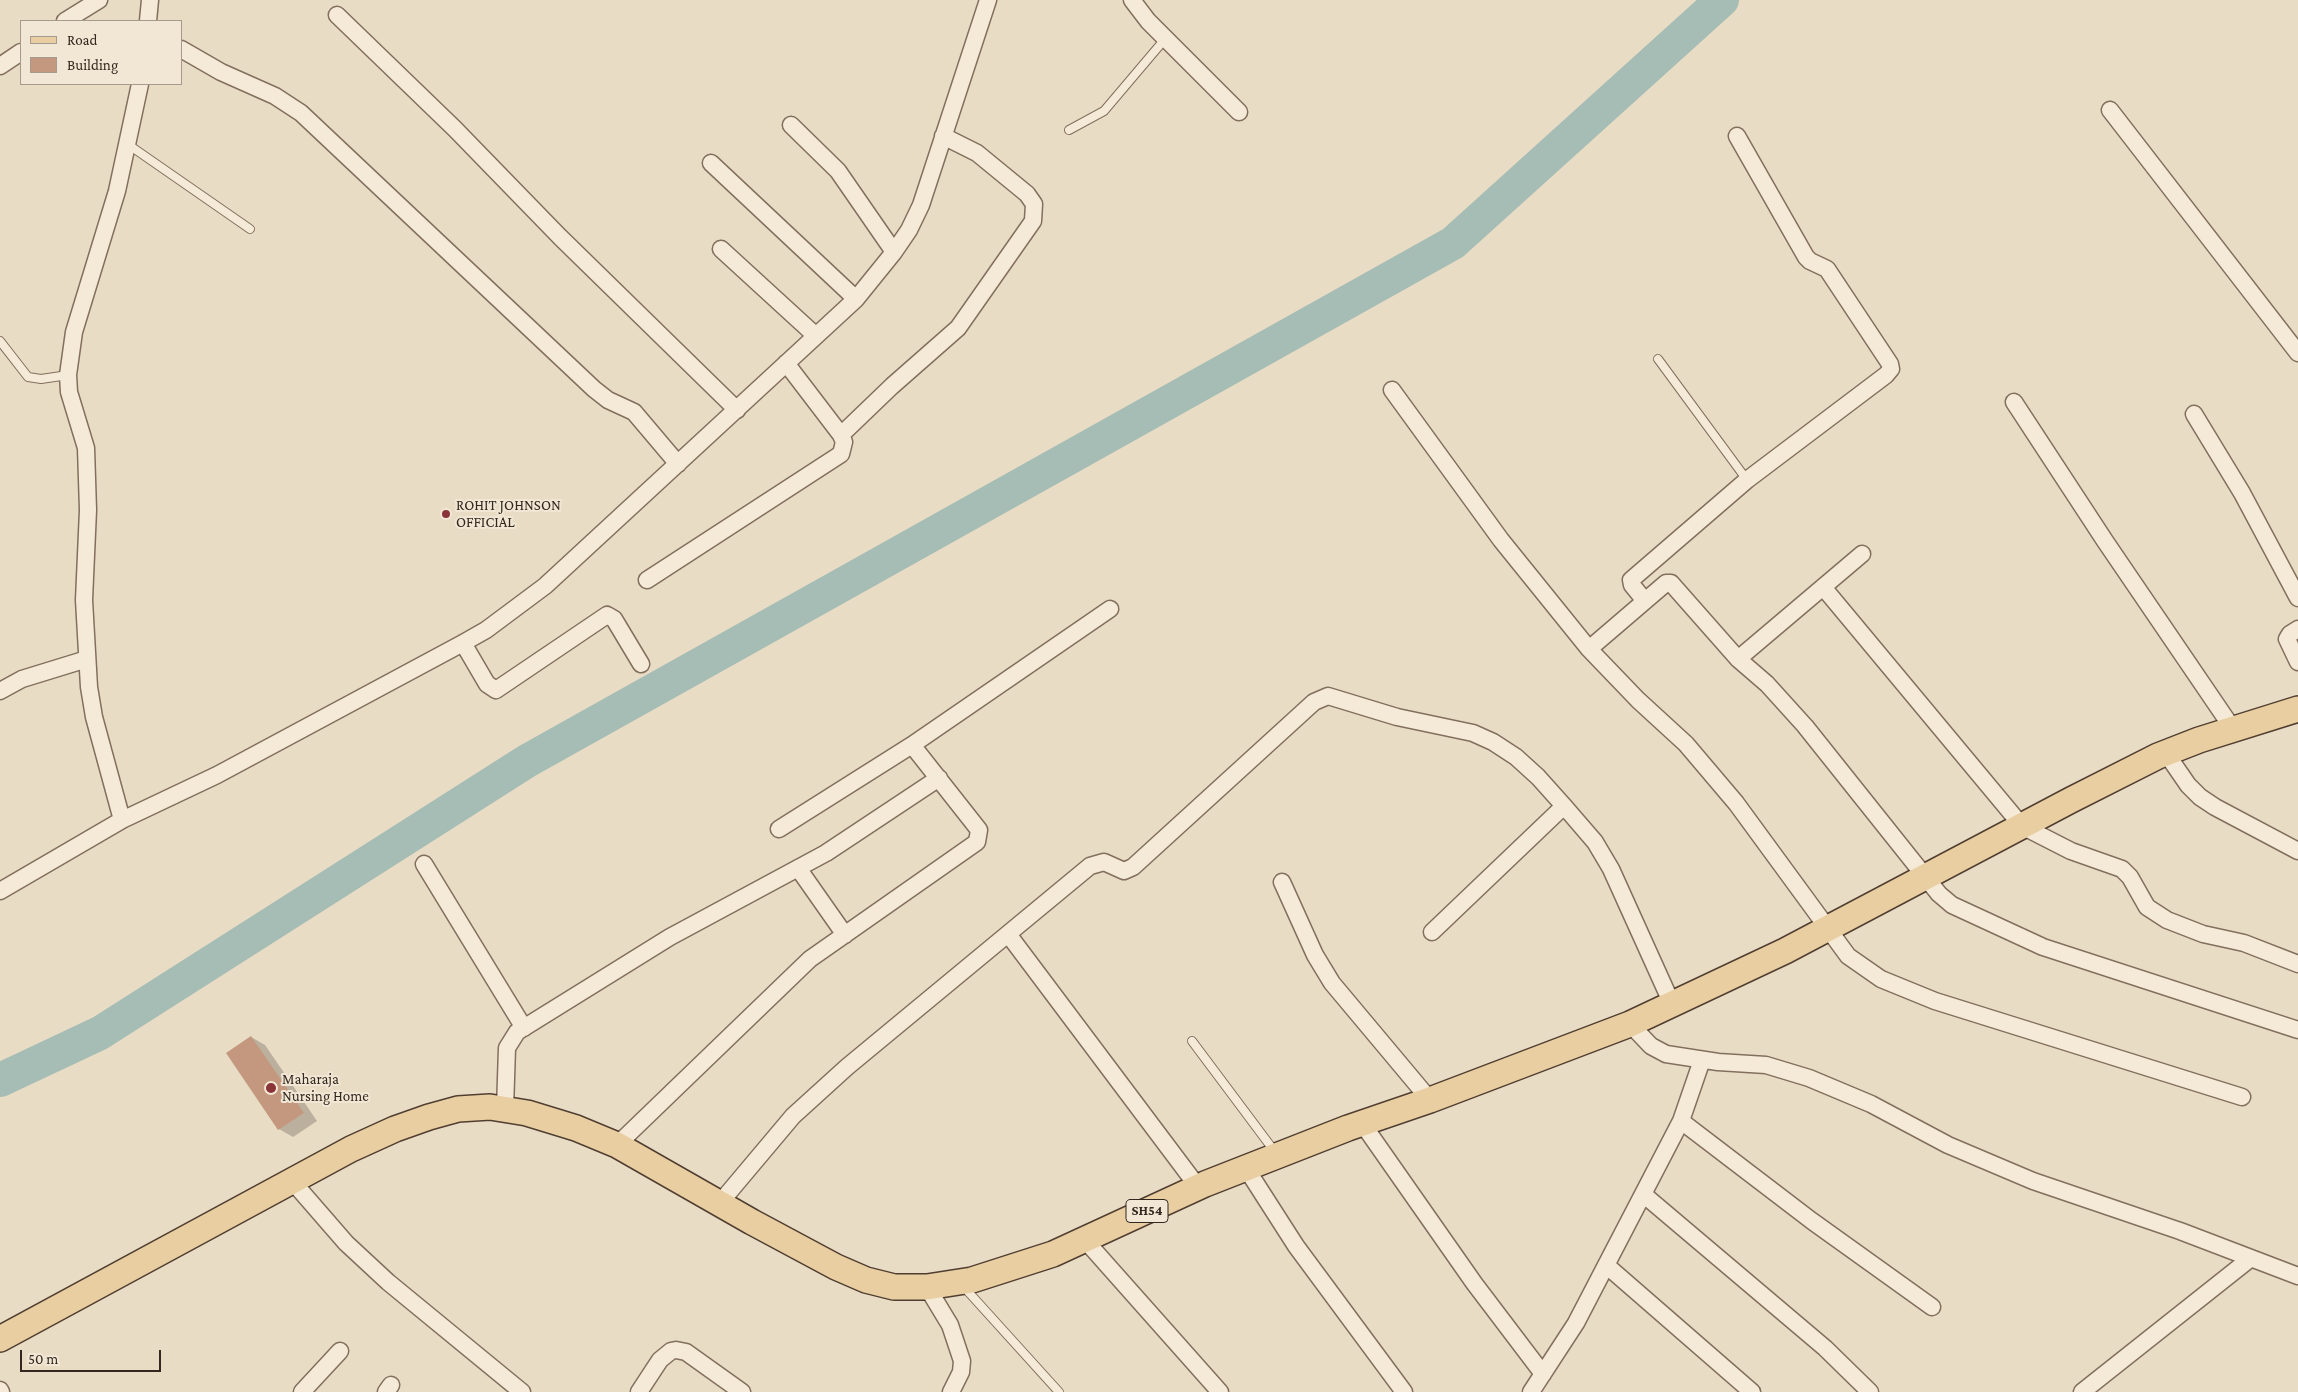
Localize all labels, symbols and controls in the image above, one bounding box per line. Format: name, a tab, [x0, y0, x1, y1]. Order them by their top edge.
legend	[20, 20, 182, 85]
text: Road	[67, 32, 97, 48]
text: Building	[67, 57, 118, 73]
place label: ROHIT JOHNSON OFFICIAL	[456, 496, 561, 531]
marker: ROHIT JOHNSON OFFICIAL	[440, 508, 452, 520]
place label: Maharaja Nursing Home	[282, 1070, 369, 1105]
marker: Maharaja Nursing Home	[264, 1081, 278, 1095]
road number: SH54	[1126, 1200, 1168, 1222]
scale bar	[22, 1340, 164, 1372]
text: 50 m	[28, 1351, 58, 1367]

